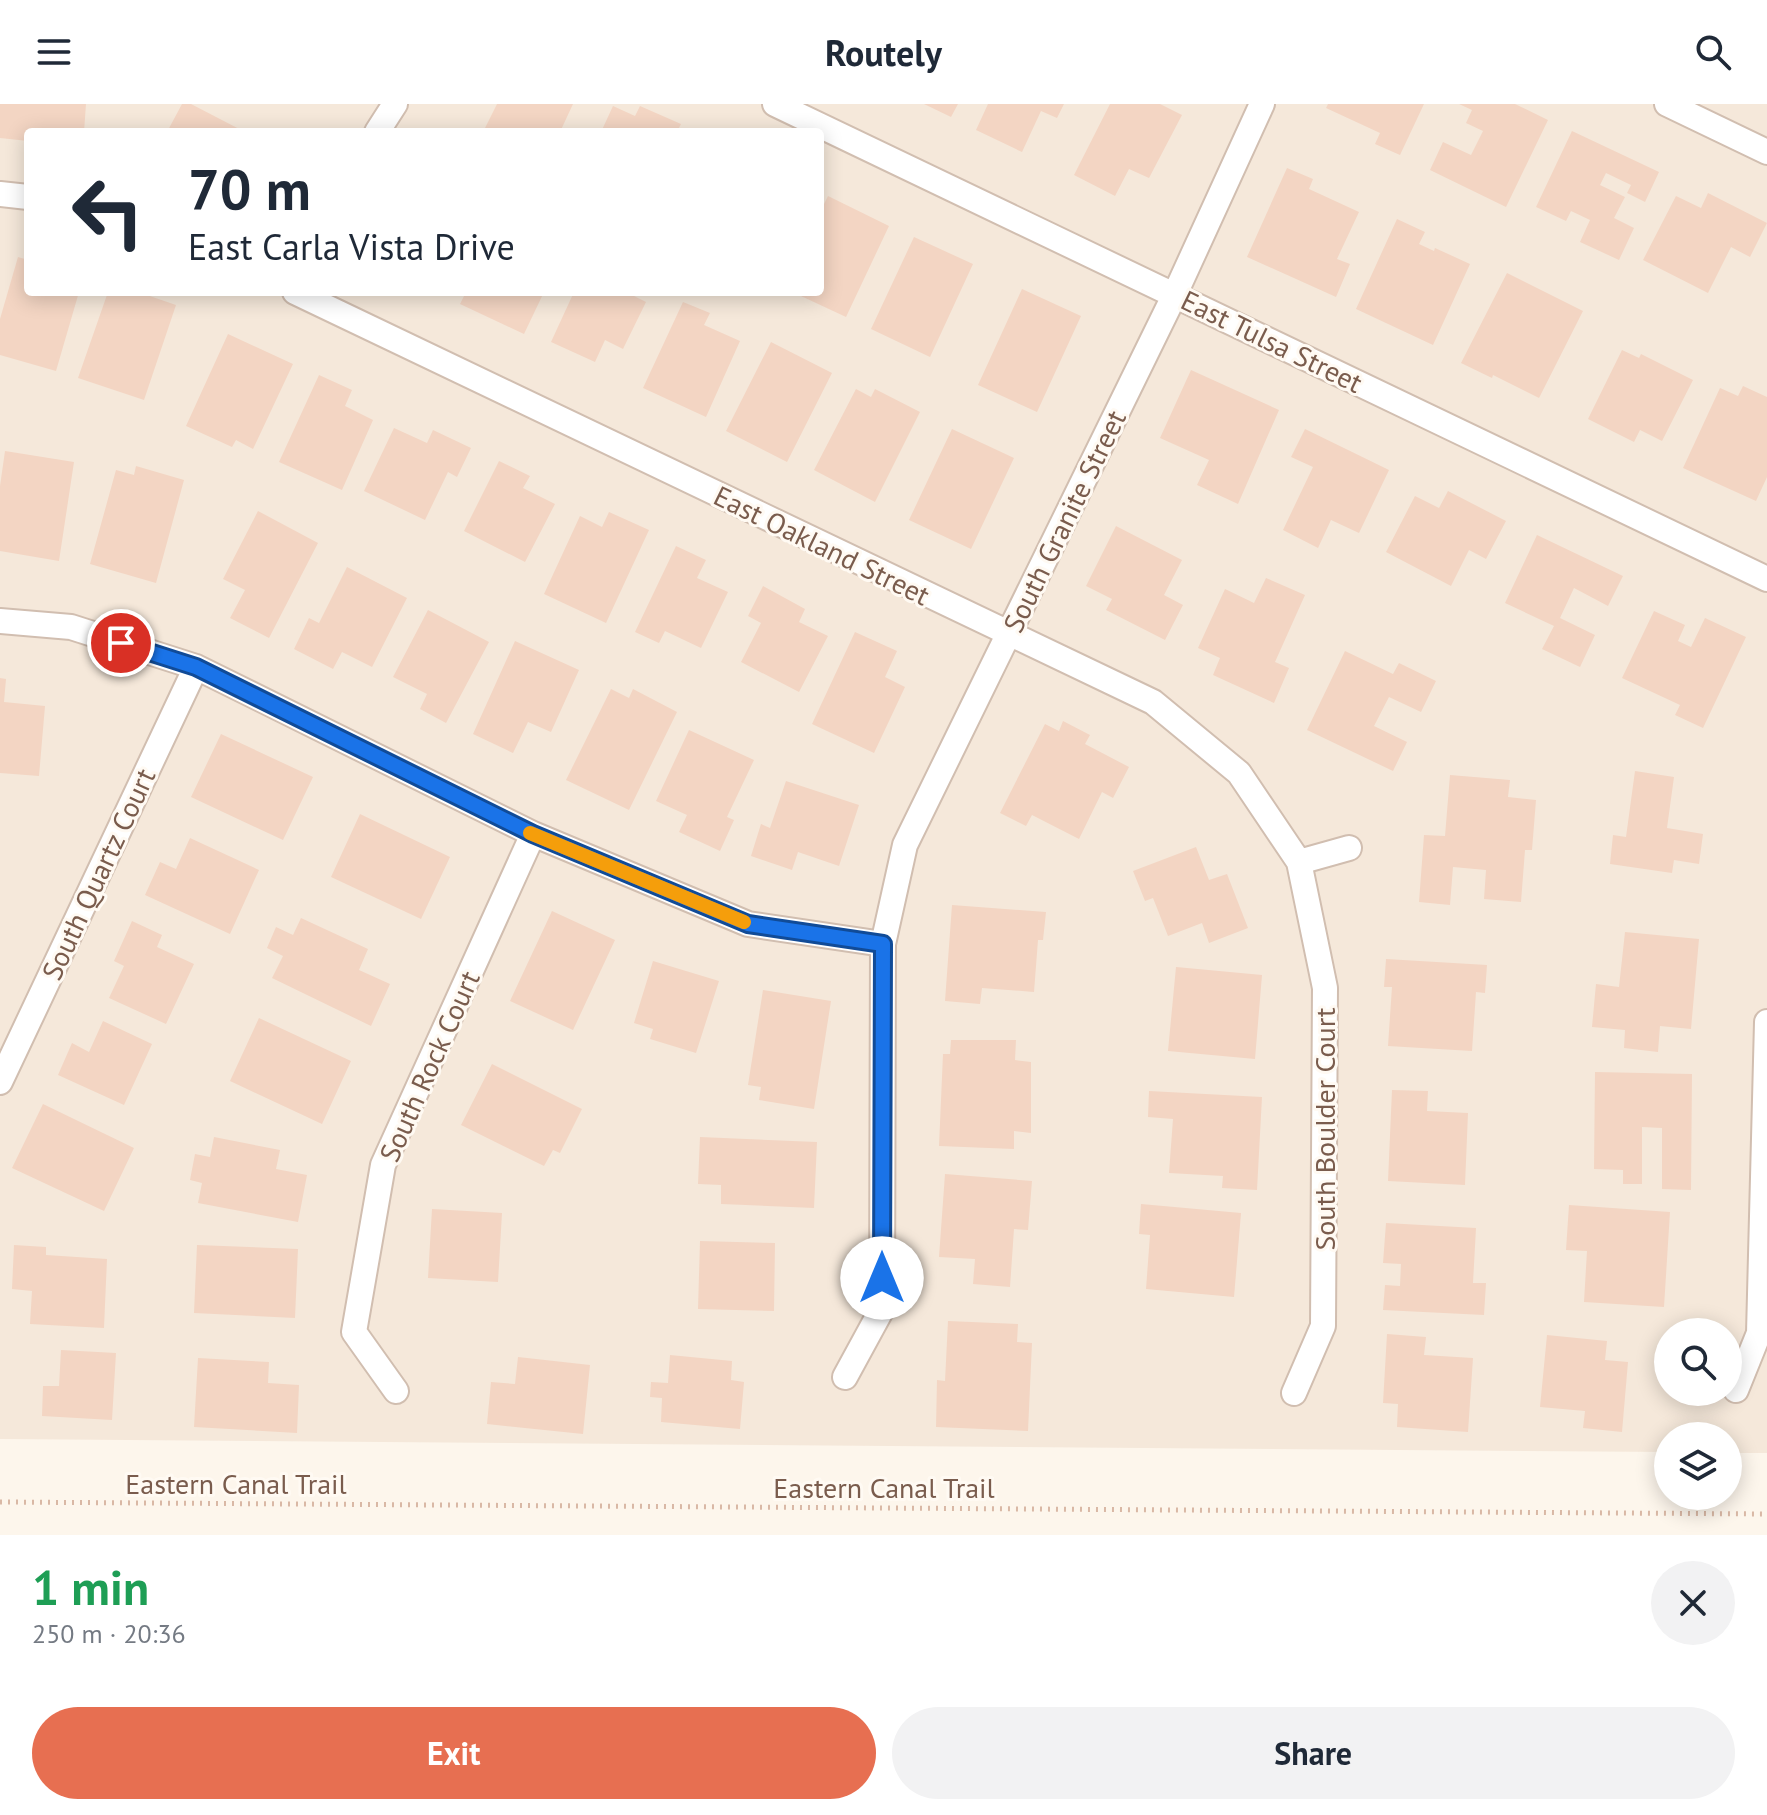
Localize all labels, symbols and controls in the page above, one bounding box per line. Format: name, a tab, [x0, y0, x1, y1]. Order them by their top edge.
text: Routely	[825, 29, 942, 76]
icon: menu	[32, 30, 76, 74]
icon: search	[1691, 30, 1735, 74]
text: 70 m	[188, 153, 311, 225]
icon: left	[56, 160, 160, 264]
text: East Carla Vista Drive	[188, 223, 515, 270]
street label: East Tulsa Street	[1175, 281, 1369, 401]
street label: South Granite Street	[994, 403, 1134, 638]
street label: East Oakland Street	[708, 477, 936, 613]
pin	[87, 609, 155, 677]
icon: arrive	[99, 621, 143, 665]
street label: South Quartz Court	[33, 762, 163, 986]
street label: South Rock Court	[370, 964, 488, 1167]
street label: South Boulder Court	[1306, 1007, 1343, 1251]
position arrow	[840, 1236, 924, 1320]
map controls	[1654, 1318, 1742, 1510]
button: search	[1654, 1318, 1742, 1406]
button: layers	[1654, 1422, 1742, 1510]
street label: Eastern Canal Trail	[125, 1465, 347, 1502]
street label: Eastern Canal Trail	[773, 1469, 995, 1506]
text: 1 min	[32, 1556, 149, 1618]
button: close	[1651, 1561, 1735, 1645]
text: 250 m · 20:36	[32, 1617, 186, 1650]
button: Exit	[32, 1707, 876, 1799]
button: Share	[892, 1707, 1735, 1799]

